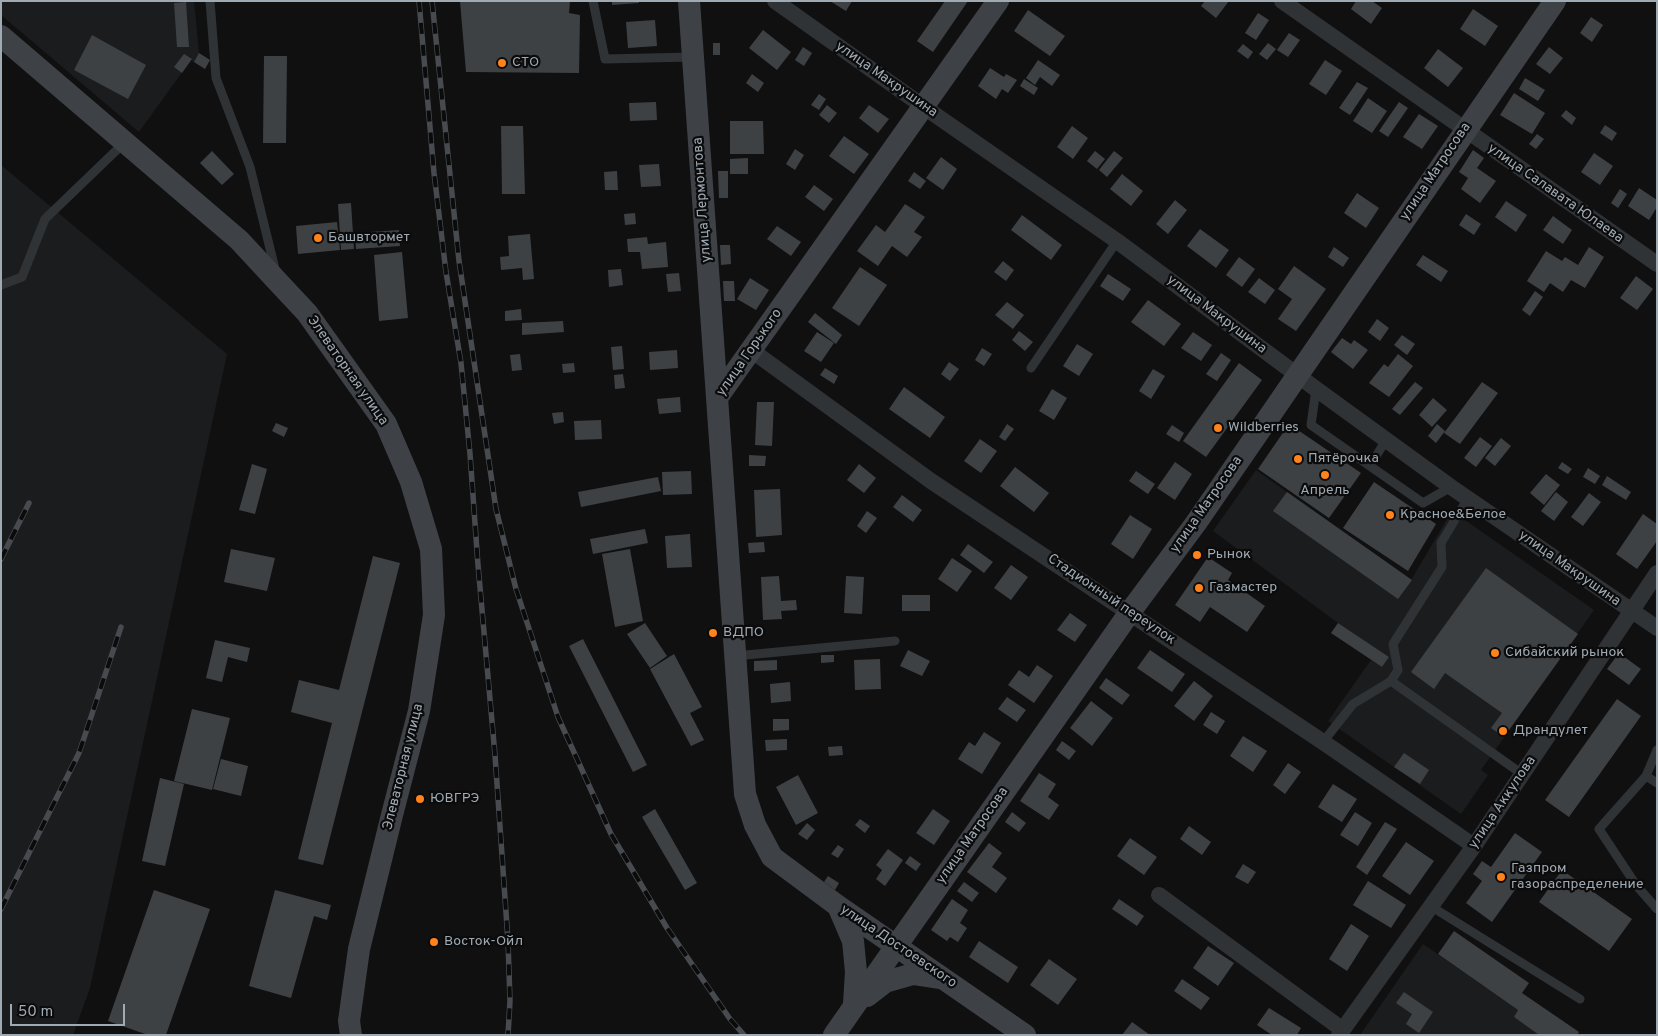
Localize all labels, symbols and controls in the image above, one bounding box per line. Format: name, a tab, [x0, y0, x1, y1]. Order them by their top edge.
street label: улица Макрушина	[832, 38, 940, 122]
place label: СТО	[512, 55, 539, 71]
marker: СТО	[496, 57, 508, 69]
street label: улица Матросова	[1397, 120, 1475, 224]
street label: улица Лермонтова	[690, 137, 716, 263]
street label: улица Салавата Юлаева	[1484, 141, 1626, 247]
place label: Башвтормет	[328, 230, 410, 246]
marker: Башвтормет	[312, 232, 324, 244]
street label: улица Макрушина	[1163, 272, 1269, 358]
street label: улица Горького	[714, 306, 786, 400]
street label: Элеваторная улица	[303, 313, 391, 429]
place label: Wildberries	[1228, 420, 1299, 436]
marker: Wildberries	[1212, 422, 1224, 434]
place label: Пятёрочка	[1308, 451, 1379, 467]
street label: улица Матросова	[1167, 453, 1247, 557]
marker: Пятёрочка	[1292, 453, 1304, 465]
marker: Апрель	[1319, 469, 1331, 481]
place label: Апрель	[1300, 483, 1350, 499]
place label: Красное&Белое	[1400, 507, 1506, 523]
marker: Красное&Белое	[1384, 509, 1396, 521]
street label: улица Макрушина	[1515, 527, 1623, 611]
place label: Рынок	[1207, 547, 1251, 563]
marker: Рынок	[1191, 549, 1203, 561]
street label: Стадионный переулок	[1044, 551, 1178, 649]
place label: Газмастер	[1209, 580, 1277, 596]
marker: Газмастер	[1193, 582, 1205, 594]
place label: ВДПО	[723, 625, 764, 641]
marker: ВДПО	[707, 627, 719, 639]
place label: Сибайский рынок	[1505, 645, 1624, 661]
marker: Сибайский рынок	[1489, 647, 1501, 659]
street label: Элеваторная улица	[380, 702, 428, 832]
place label: Драндулет	[1513, 723, 1588, 739]
marker: Драндулет	[1497, 725, 1509, 737]
street label: улица Аккулова	[1466, 753, 1540, 853]
street label: улица Матросова	[933, 784, 1013, 888]
place label: ЮВГРЭ	[430, 791, 479, 807]
marker: ЮВГРЭ	[414, 793, 426, 805]
place label: Газпром газораспределение	[1511, 861, 1643, 894]
marker: Газпром газораспределение	[1495, 871, 1507, 883]
street label: улица Достоевского	[836, 902, 960, 992]
place label: Восток-Ойл	[444, 934, 523, 950]
marker: Восток-Ойл	[428, 936, 440, 948]
scale bar	[12, 994, 128, 1026]
text: 50 m	[18, 1003, 53, 1022]

